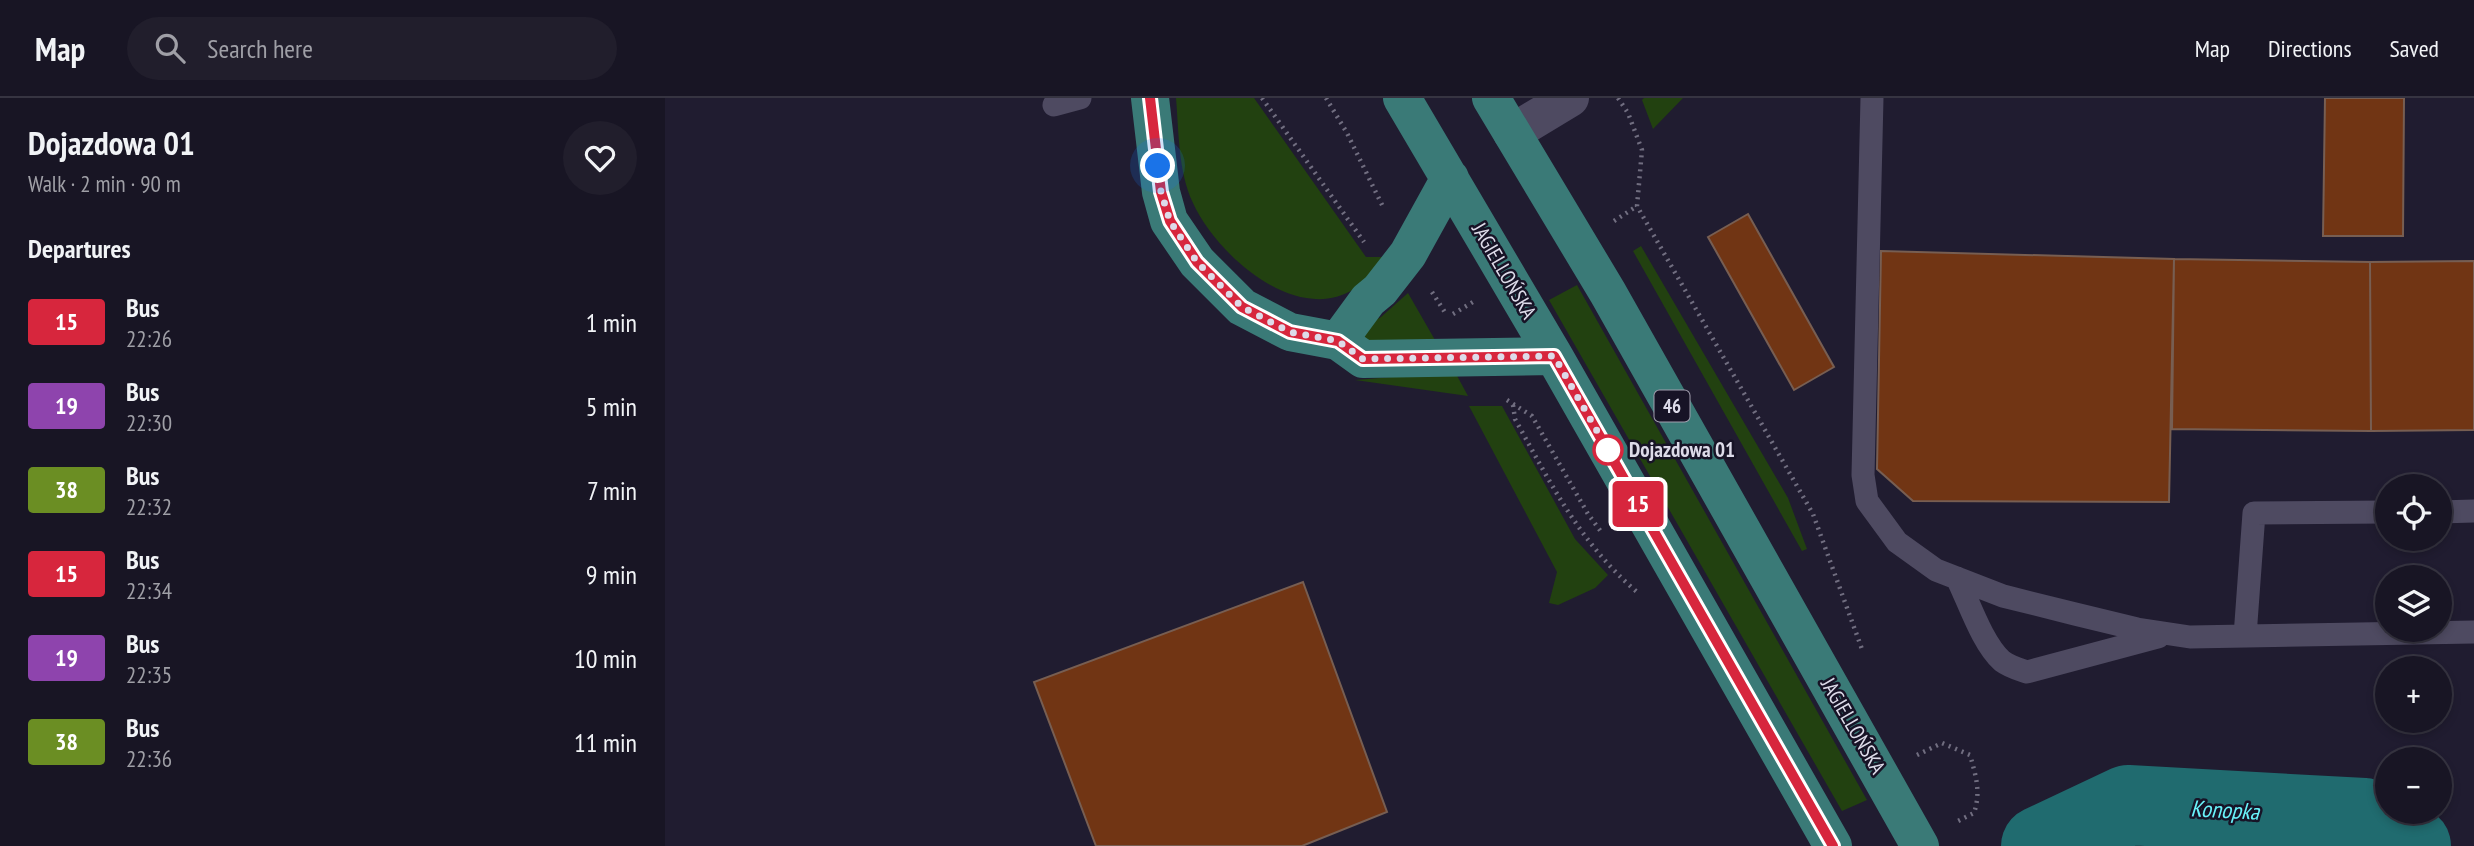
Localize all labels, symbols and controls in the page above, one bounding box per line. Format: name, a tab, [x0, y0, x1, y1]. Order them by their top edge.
search box	[127, 17, 617, 80]
text: Map	[35, 27, 85, 70]
icon: search	[151, 29, 189, 67]
text: Search here	[207, 32, 313, 65]
text: Map	[2195, 33, 2230, 64]
text: Directions	[2268, 33, 2352, 64]
text: Saved	[2390, 33, 2439, 64]
text: Dojazdowa 01	[28, 121, 195, 164]
button: heart	[563, 121, 637, 195]
your location	[1140, 148, 1175, 183]
text: Walk · 2 min · 90 m	[28, 169, 181, 198]
street label: JAGIELLOŃSKA	[1466, 217, 1543, 324]
text: Departures	[28, 232, 131, 265]
text: Bus	[126, 291, 159, 324]
text: 15	[55, 306, 78, 337]
text: 1 min	[586, 306, 637, 339]
text: 22:26	[126, 324, 172, 353]
text: Bus	[126, 375, 159, 408]
text: 19	[55, 390, 78, 421]
text: 5 min	[586, 390, 637, 423]
road number: 46	[1655, 390, 1689, 422]
text: 22:30	[126, 408, 172, 437]
marker: Dojazdowa 01	[1593, 435, 1623, 465]
place label: Dojazdowa 01	[1629, 436, 1735, 463]
text: Bus	[126, 459, 159, 492]
text: 38	[55, 474, 78, 505]
text: 7 min	[587, 474, 637, 507]
map controls	[2375, 474, 2452, 824]
button: locate	[2375, 474, 2452, 551]
line badge: 15	[1607, 481, 1669, 527]
text: 15	[1627, 488, 1649, 519]
text: 22:32	[126, 492, 172, 521]
text: Bus	[126, 543, 159, 576]
text: 15	[55, 558, 78, 589]
text: 9 min	[586, 558, 637, 591]
button: layers	[2375, 565, 2452, 642]
text: 22:34	[126, 576, 172, 605]
text: Bus	[126, 627, 159, 660]
text: 19	[55, 642, 78, 673]
text: 10 min	[574, 642, 637, 675]
button: +	[2375, 656, 2452, 733]
text: 22:35	[126, 660, 172, 689]
street label: JAGIELLOŃSKA	[1815, 672, 1892, 779]
text: Bus	[126, 711, 159, 744]
text: 38	[55, 726, 78, 757]
text: 11 min	[574, 726, 637, 759]
text: 22:36	[126, 744, 172, 773]
button: −	[2375, 747, 2452, 824]
water label: Konopka	[2190, 793, 2262, 826]

